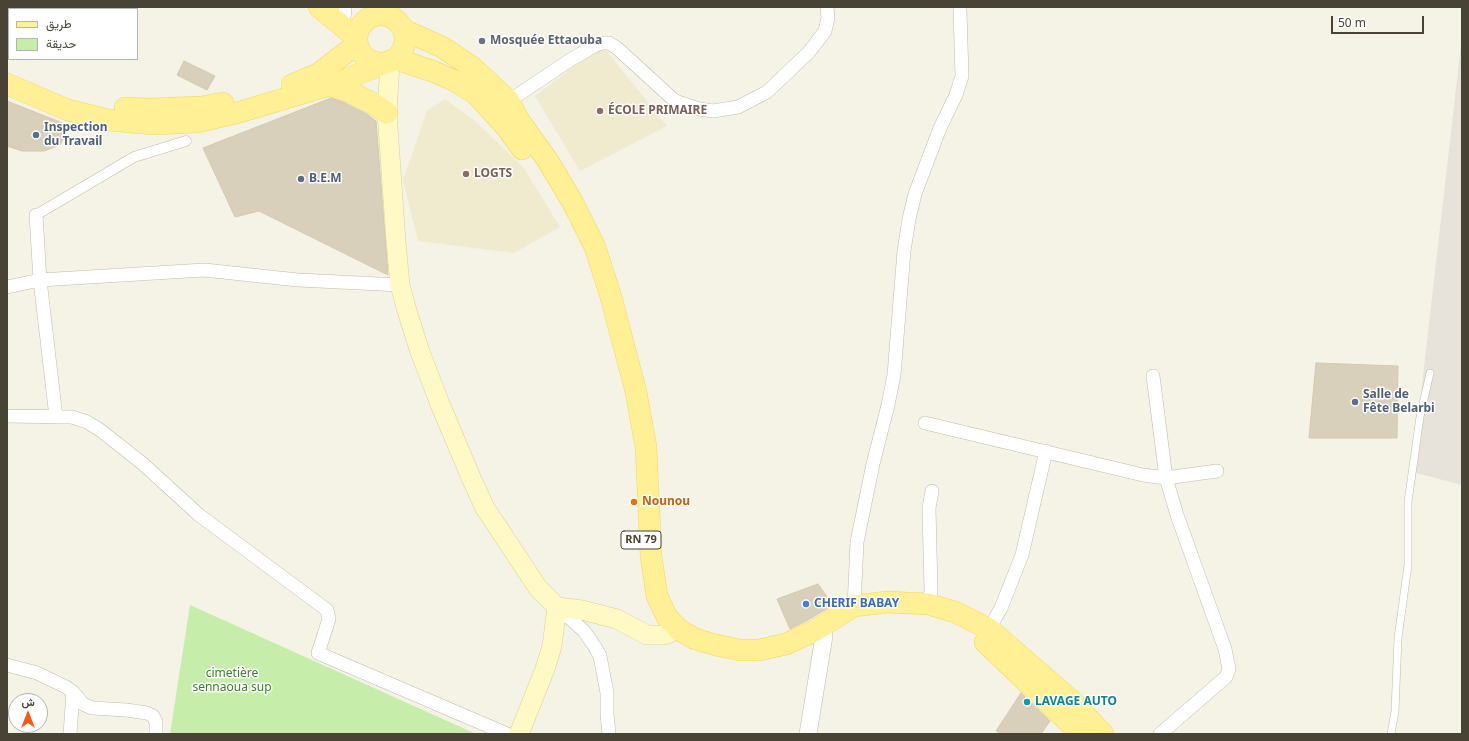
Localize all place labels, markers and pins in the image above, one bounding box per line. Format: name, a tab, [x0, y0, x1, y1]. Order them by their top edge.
place label: Mosquée Ettaouba	[490, 34, 602, 48]
marker: Mosquée Ettaouba	[477, 36, 487, 46]
place label: ÉCOLE PRIMAIRE	[608, 104, 707, 118]
marker: ÉCOLE PRIMAIRE	[595, 106, 605, 116]
place label: Inspection du Travail	[44, 121, 108, 149]
marker: Inspection du Travail	[31, 130, 41, 140]
place label: LOGTS	[474, 167, 512, 181]
marker: LOGTS	[461, 169, 471, 179]
place label: B.E.M	[309, 172, 342, 186]
marker: B.E.M	[296, 174, 306, 184]
place label: Salle de Fête Belarbi	[1363, 388, 1435, 416]
marker: Salle de Fête Belarbi	[1350, 397, 1360, 407]
place label: Nounou	[642, 495, 690, 509]
marker: Nounou	[629, 497, 639, 507]
place label: CHERIF BABAY	[814, 597, 899, 611]
marker: CHERIF BABAY	[801, 599, 811, 609]
place label: LAVAGE AUTO	[1035, 695, 1117, 709]
marker: LAVAGE AUTO	[1022, 697, 1032, 707]

